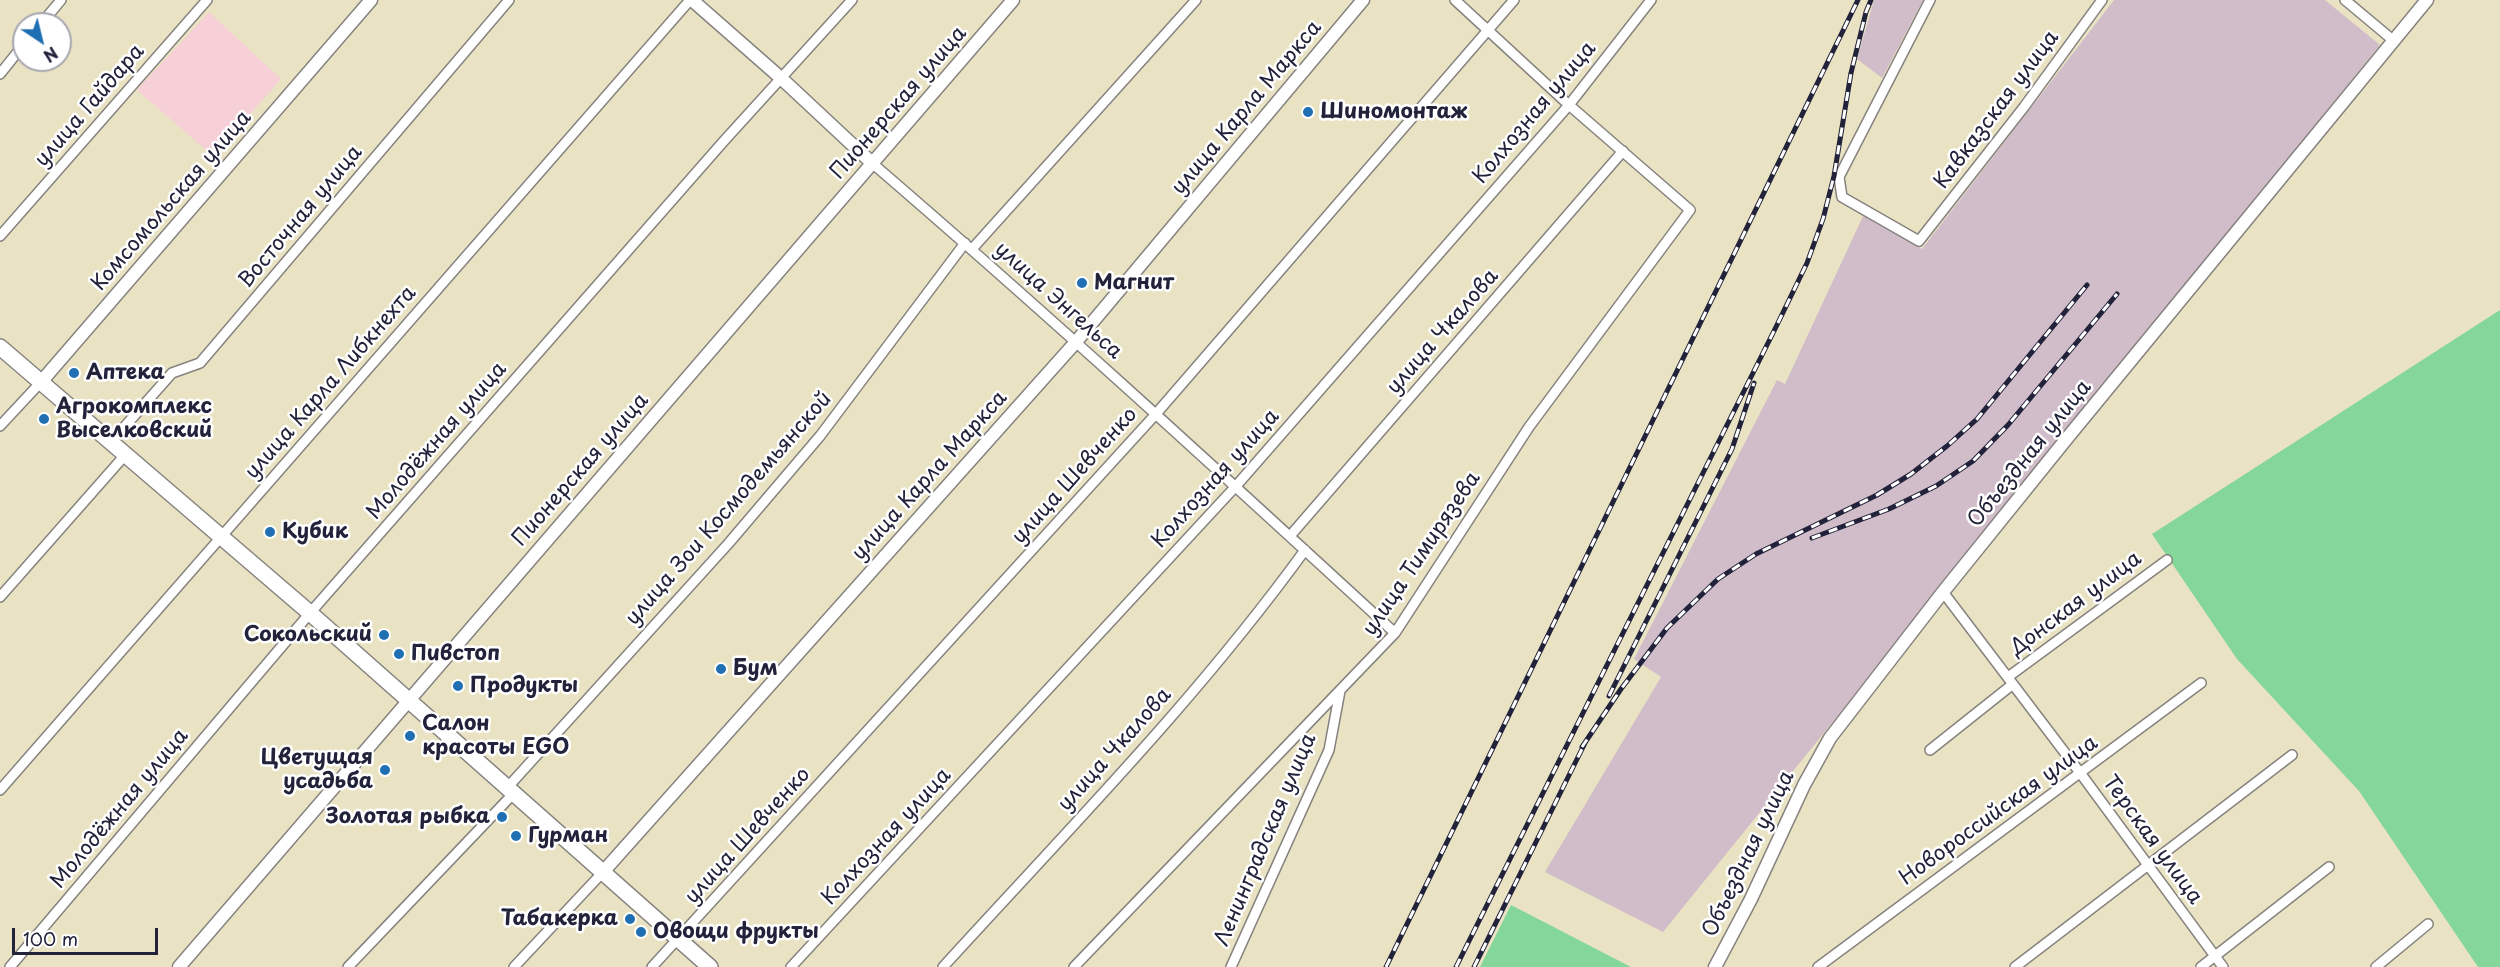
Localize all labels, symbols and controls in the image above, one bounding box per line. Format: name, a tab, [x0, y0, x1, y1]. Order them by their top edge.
north arrow	[12, 12, 72, 72]
street label: улица Карла Маркса	[1167, 16, 1327, 200]
street label: Пионерская улица	[826, 21, 972, 185]
street label: Кавказская улица	[1929, 26, 2065, 194]
street label: Колхозная улица	[1468, 37, 1602, 189]
street label: улица Гайдара	[30, 40, 150, 172]
text: N	[39, 42, 63, 69]
place label: Шиномонтаж	[1320, 99, 1467, 125]
marker: Шиномонтаж	[1301, 105, 1315, 119]
street label: Комсомольская улица	[87, 106, 257, 296]
street label: Восточная улица	[234, 141, 368, 293]
street label: улица Энгельса	[989, 237, 1127, 365]
street label: улица Чкалова	[1382, 264, 1504, 400]
place label: Магнит	[1094, 270, 1174, 296]
marker: Магнит	[1075, 276, 1089, 290]
street label: улица Карла Либкнехта	[240, 281, 422, 485]
street label: Молодёжная улица	[362, 357, 512, 525]
place label: Аптека	[86, 360, 165, 386]
marker: Аптека	[67, 366, 81, 380]
street label: Объездная улица	[1963, 375, 2097, 533]
street label: улица Карла Маркса	[847, 386, 1013, 566]
street label: улица Зои Космодемьянской	[621, 387, 837, 631]
street label: Пионерская улица	[508, 388, 654, 552]
place label: Агрокомплекс Выселковский	[56, 394, 212, 444]
street label: улица Шевченко	[1007, 402, 1143, 550]
street label: Колхозная улица	[1147, 405, 1285, 553]
marker: Агрокомплекс Выселковский	[37, 412, 51, 426]
street label: улица Тимирязева	[1358, 467, 1486, 641]
place label: Кубик	[282, 519, 348, 545]
marker: Кубик	[263, 525, 277, 539]
street label: Донская улица	[2005, 546, 2147, 662]
place label: Сокольский	[244, 622, 372, 648]
marker: Сокольский	[377, 628, 391, 642]
place label: Пивстоп	[411, 641, 500, 667]
marker: Пивстоп	[392, 647, 406, 661]
place label: Бум	[733, 656, 778, 682]
marker: Бум	[714, 662, 728, 676]
place label: Продукты	[470, 673, 578, 699]
marker: Продукты	[451, 679, 465, 693]
street label: улица Чкалова	[1053, 683, 1177, 817]
place label: Салон красоты EGO	[422, 711, 569, 761]
street label: Молодёжная улица	[46, 724, 194, 894]
marker: Салон красоты EGO	[403, 729, 417, 743]
street label: Ленинградская улица	[1210, 730, 1322, 950]
street label: Новороссийская улица	[1895, 731, 2103, 891]
place label: Цветущая усадьба	[261, 745, 373, 795]
street label: улица Шевченко	[680, 762, 816, 910]
marker: Цветущая усадьба	[378, 763, 392, 777]
street label: Колхозная улица	[817, 763, 957, 911]
street label: Объездная улица	[1698, 767, 1800, 941]
street label: Терская улица	[2097, 771, 2207, 909]
place label: Золотая рыбка	[326, 804, 490, 830]
marker: Золотая рыбка	[495, 810, 509, 824]
place label: Гурман	[528, 823, 608, 849]
marker: Гурман	[509, 829, 523, 843]
place label: Табакерка	[501, 906, 618, 932]
marker: Табакерка	[623, 912, 637, 926]
scale bar	[15, 916, 160, 954]
place label: Овощи фрукты	[653, 919, 819, 945]
text: 100 m	[23, 925, 78, 952]
marker: Овощи фрукты	[634, 925, 648, 939]

